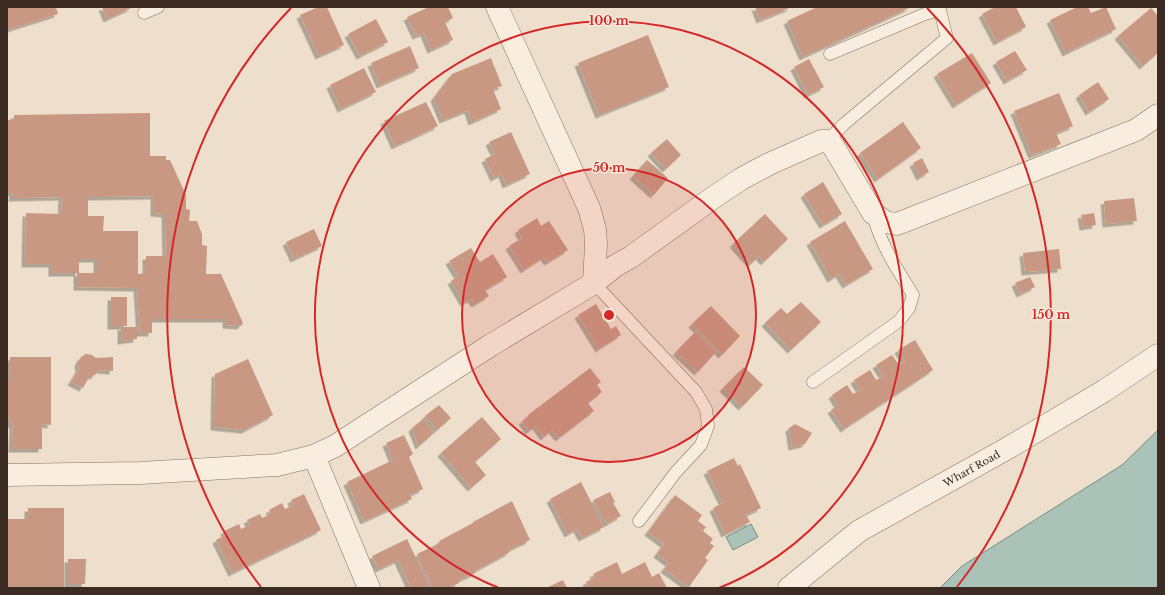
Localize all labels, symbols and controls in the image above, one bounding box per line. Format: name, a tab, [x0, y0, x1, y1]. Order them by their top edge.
text: 100 m	[589, 13, 630, 28]
text: 50 m	[593, 160, 626, 175]
text: 150 m	[1032, 307, 1071, 322]
centre of rings	[602, 308, 616, 322]
street label: Wharf Road	[940, 448, 1003, 490]

